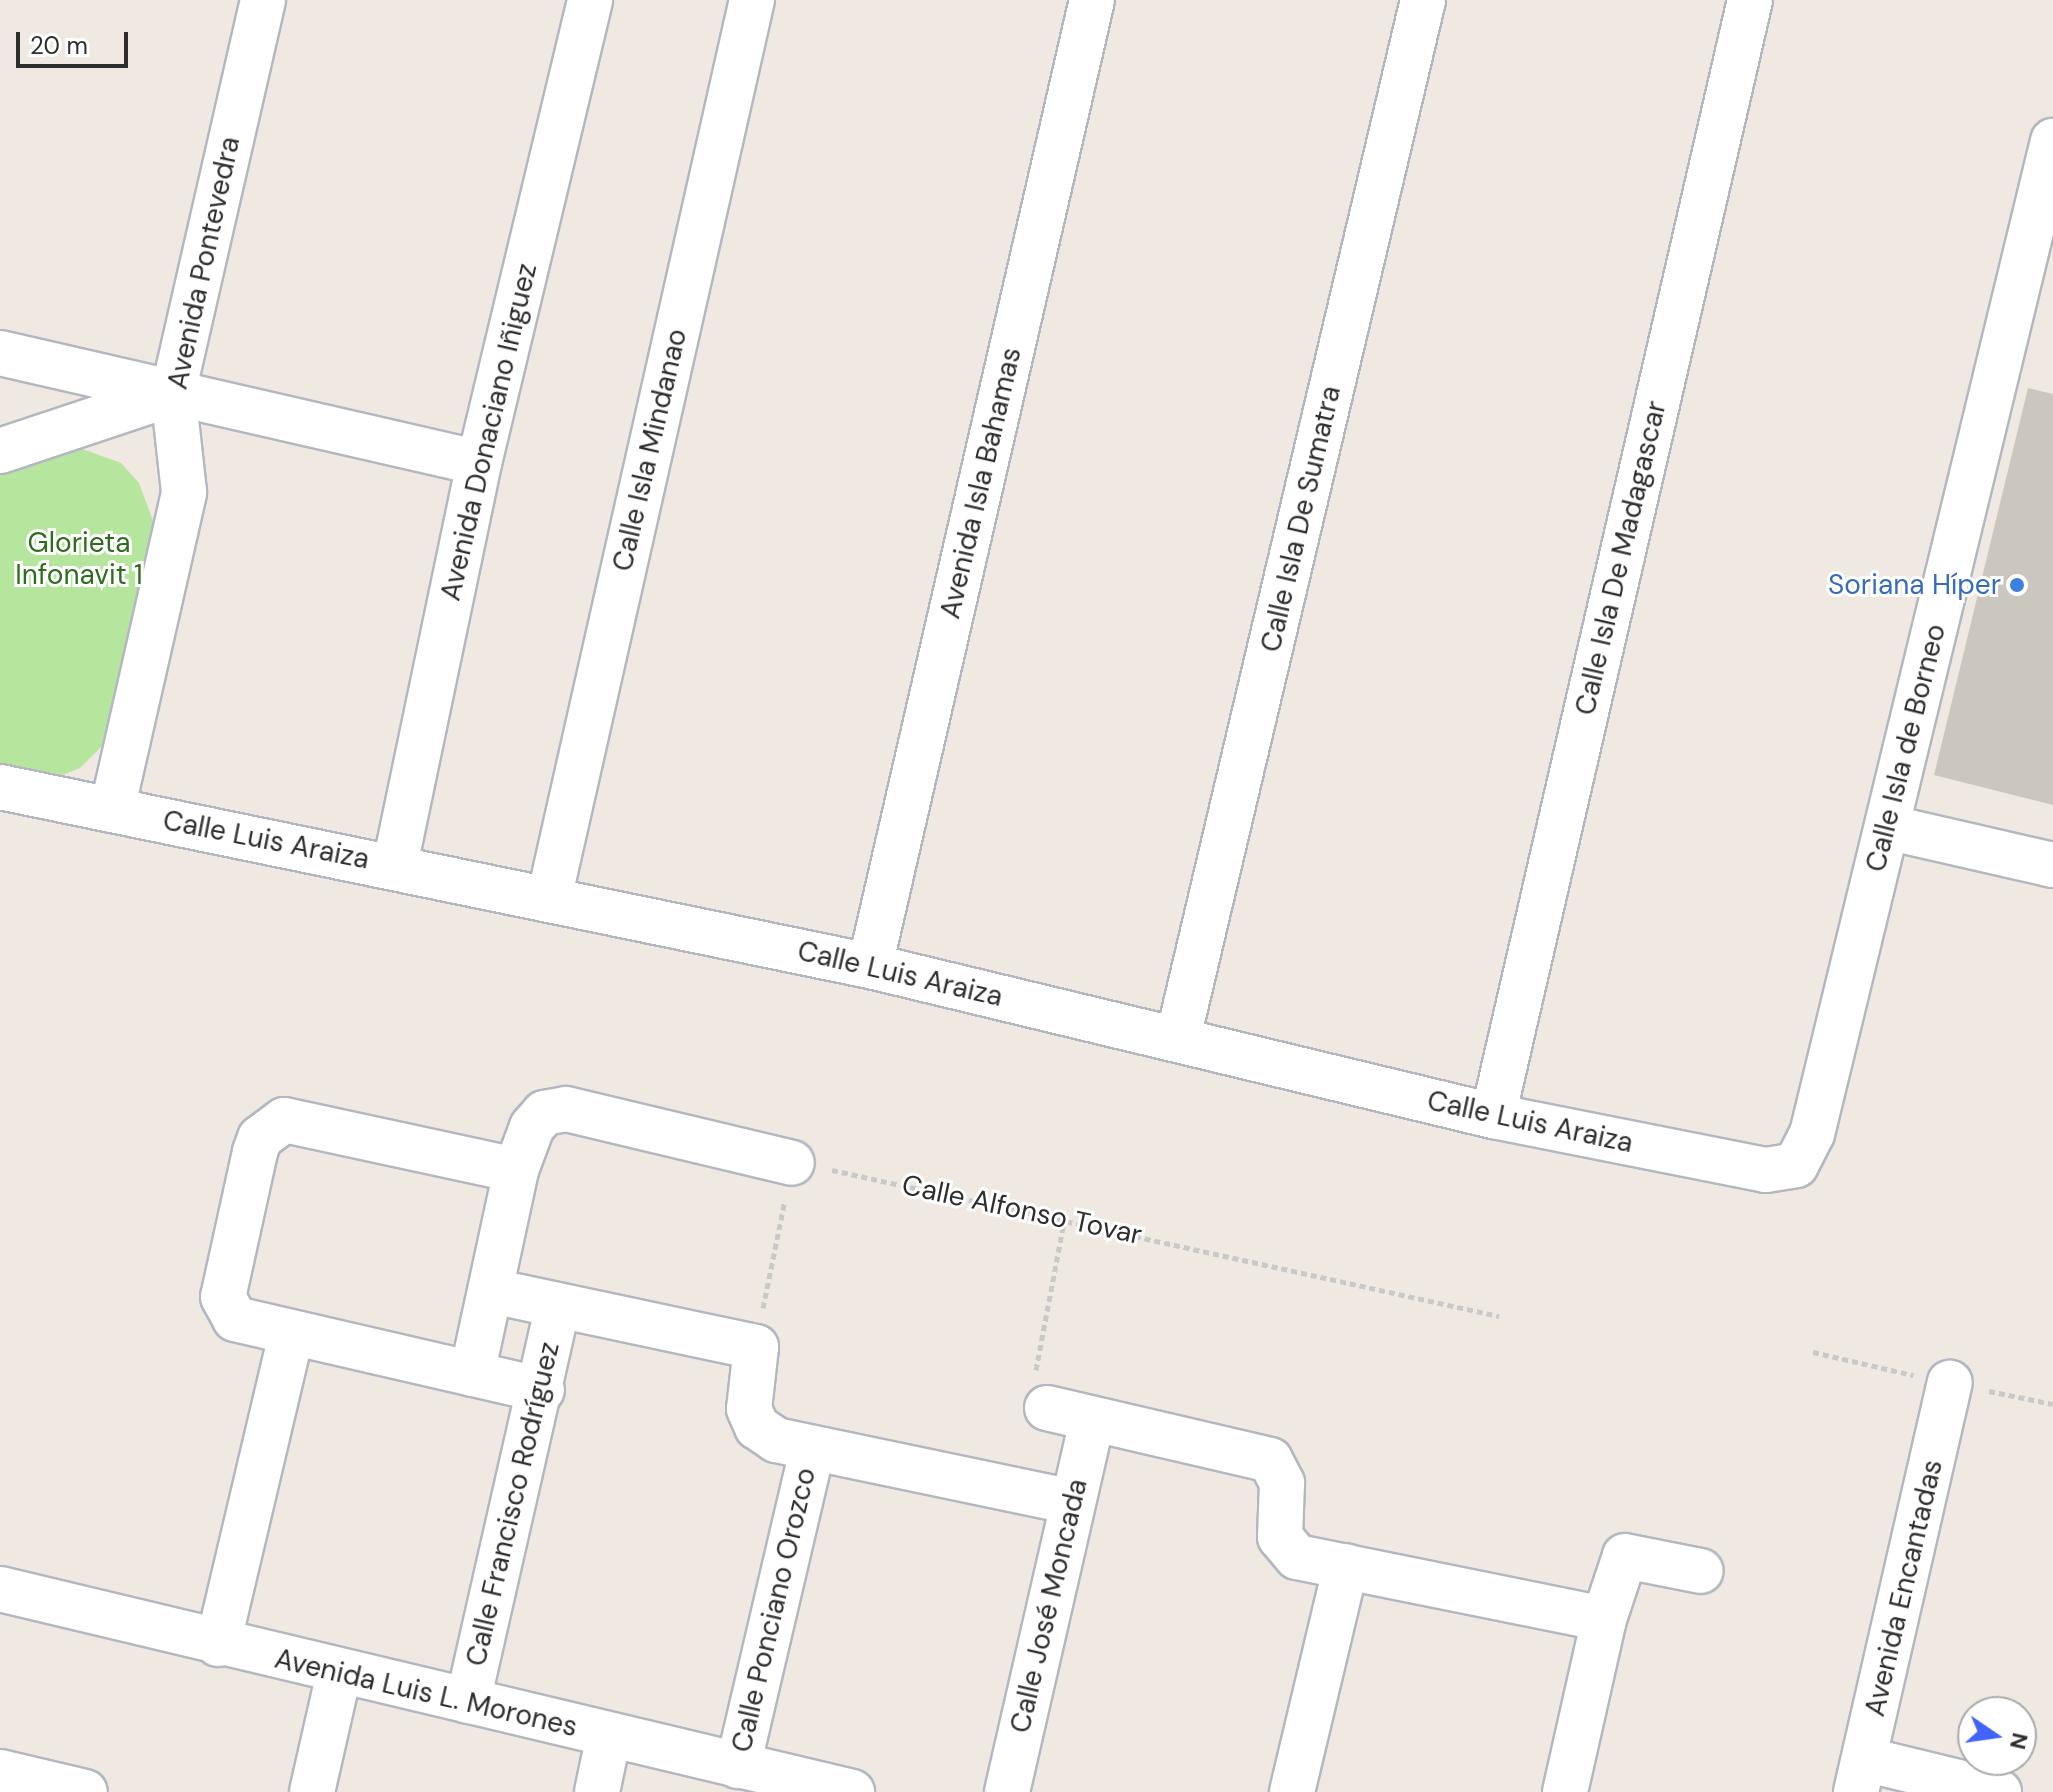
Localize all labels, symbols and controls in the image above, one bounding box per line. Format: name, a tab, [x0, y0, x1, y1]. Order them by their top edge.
scale bar	[20, 16, 132, 66]
text: 20 m	[30, 30, 88, 61]
street label: Avenida Pontevedra	[161, 134, 247, 392]
street label: Avenida Donaciano Iñiguez	[434, 260, 544, 604]
street label: Calle Isla Mindanao	[606, 326, 694, 574]
street label: Avenida Isla Bahamas	[933, 344, 1029, 622]
street label: Calle Isla De Sumatra	[1254, 383, 1348, 655]
street label: Calle Isla De Madagascar	[1568, 398, 1674, 718]
park label: Glorieta Infonavit 1	[15, 526, 143, 592]
place label: Soriana Híper	[1828, 568, 2001, 602]
marker: Soriana Híper	[2008, 576, 2026, 594]
street label: Calle Isla de Borneo	[1859, 621, 1953, 875]
street label: Calle Luis Araiza	[160, 804, 372, 876]
street label: Calle Luis Araiza	[794, 934, 1006, 1014]
street label: Calle Luis Araiza	[1424, 1084, 1636, 1160]
street label: Calle Alfonso Tovar	[899, 1168, 1145, 1252]
street label: Calle Francisco Rodríguez	[459, 1339, 567, 1669]
street label: Avenida Encantadas	[1858, 1456, 1950, 1720]
street label: Calle Ponciano Orozco	[725, 1465, 823, 1755]
street label: Calle José Moncada	[1003, 1476, 1095, 1736]
street label: Avenida Luis L. Morones	[271, 1642, 581, 1744]
north arrow	[1957, 1696, 2037, 1776]
text: N	[2003, 1730, 2035, 1752]

